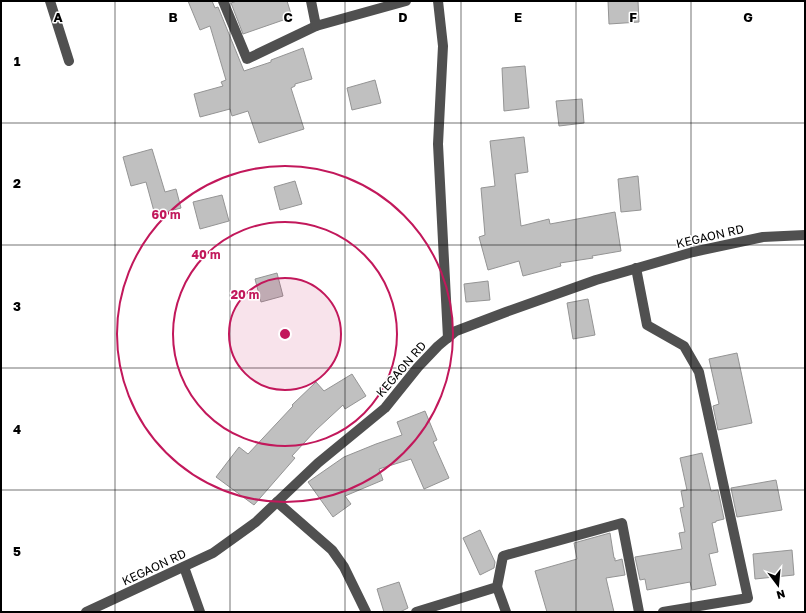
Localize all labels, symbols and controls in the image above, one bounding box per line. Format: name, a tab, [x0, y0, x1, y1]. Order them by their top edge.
text: A	[53, 9, 63, 25]
text: B	[168, 9, 178, 25]
text: C	[283, 9, 293, 25]
text: D	[398, 9, 408, 25]
text: E	[514, 9, 522, 25]
text: F	[629, 9, 637, 25]
text: G	[743, 9, 753, 25]
text: 1	[14, 53, 21, 69]
text: 2	[13, 175, 21, 191]
text: 60 m	[152, 207, 180, 222]
street label: KEGAON RD	[675, 221, 745, 251]
text: 40 m	[192, 247, 220, 262]
text: 20 m	[231, 287, 259, 302]
text: 3	[13, 298, 21, 314]
centre of rings	[278, 327, 292, 341]
street label: KEGAON RD	[373, 338, 429, 400]
text: 4	[13, 421, 21, 437]
text: 5	[13, 543, 21, 559]
street label: KEGAON RD	[120, 546, 188, 588]
north arrow	[758, 565, 798, 605]
text: N	[775, 588, 787, 602]

